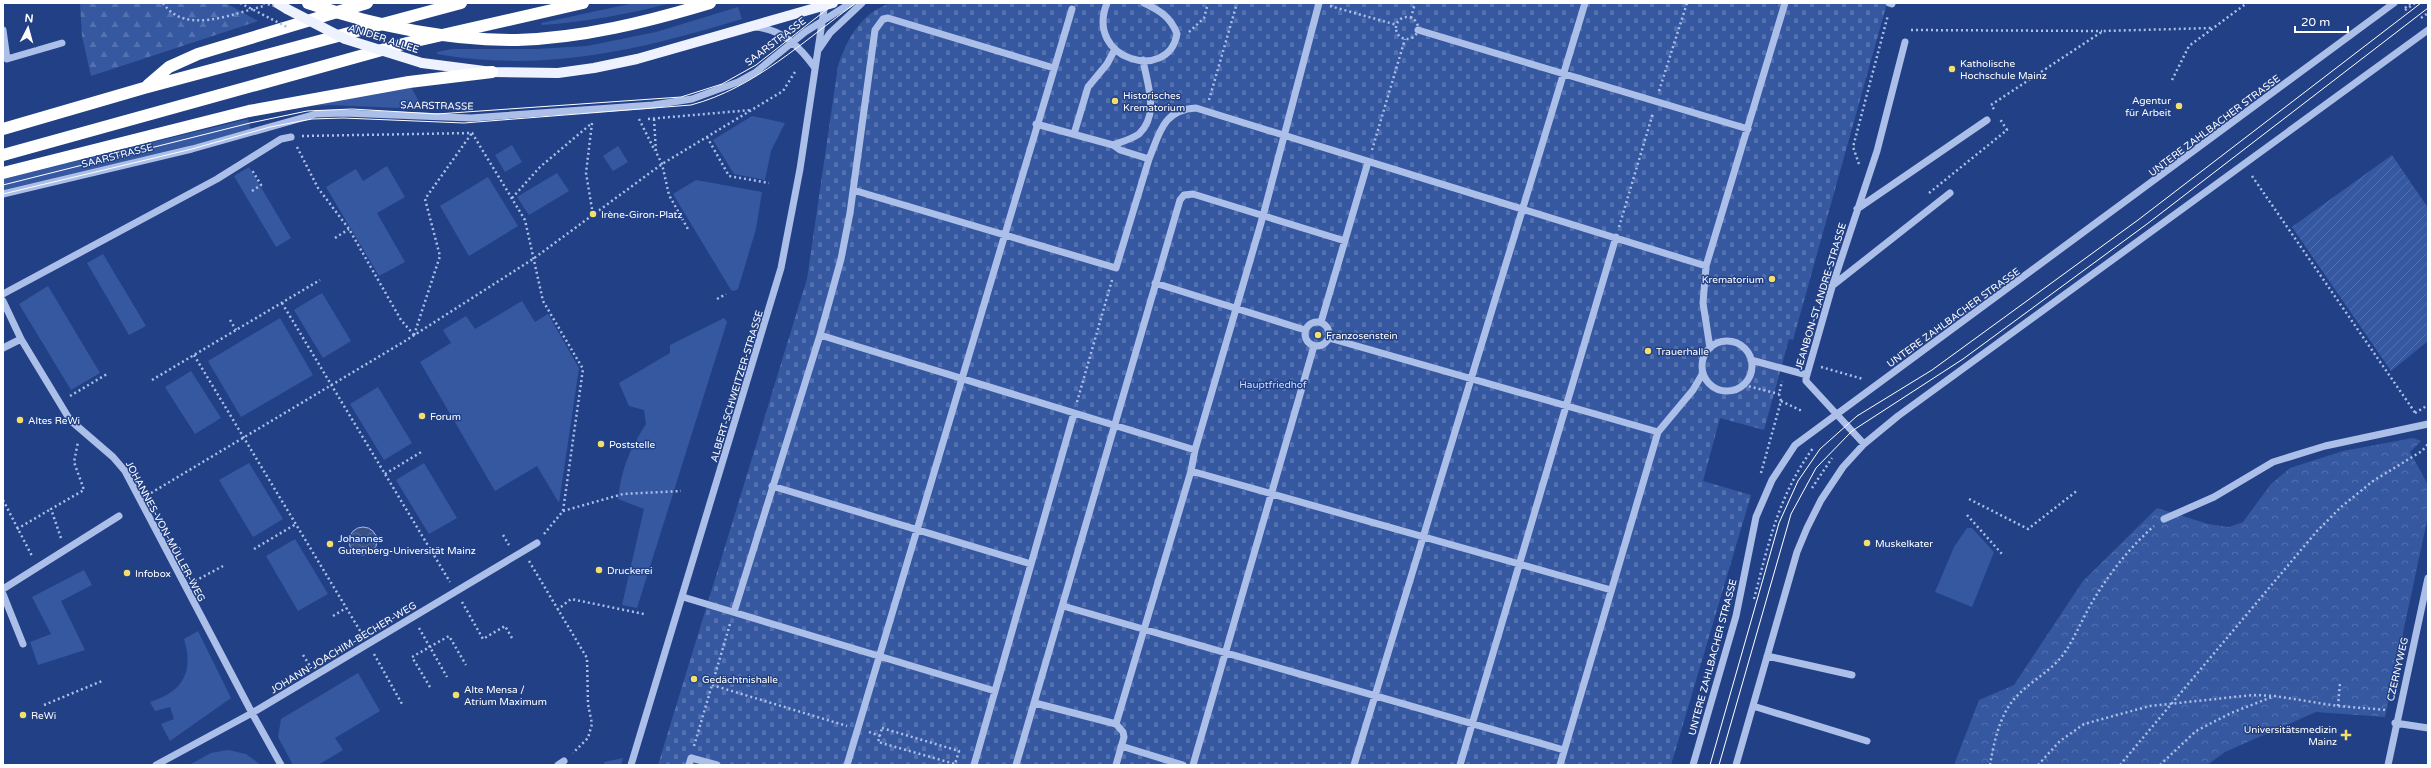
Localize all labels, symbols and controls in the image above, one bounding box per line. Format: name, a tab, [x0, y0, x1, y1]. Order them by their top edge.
north arrow	[8, 8, 48, 48]
scale bar	[2295, 8, 2348, 34]
text: N	[24, 12, 34, 25]
street label: SAARSTRASSE	[743, 15, 808, 69]
text: 20 m	[2301, 15, 2330, 29]
street label: AN DER ALLEE	[347, 22, 420, 56]
place label: Katholische Hochschule Mainz	[1960, 58, 2047, 82]
marker: Katholische Hochschule Mainz	[1947, 64, 1957, 74]
street label: UNTERE ZAHLBACHER STRASSE	[2147, 72, 2283, 179]
place label: Historisches Krematorium	[1123, 90, 1185, 114]
place label: Agentur für Arbeit	[2125, 95, 2171, 119]
marker: Historisches Krematorium	[1110, 96, 1120, 106]
street label: SAARSTRASSE	[400, 99, 474, 113]
marker: Agentur für Arbeit	[2174, 101, 2184, 111]
street label: SAARSTRASSE	[80, 141, 154, 171]
marker: Irène-Giron-Platz	[588, 209, 598, 219]
place label: Irène-Giron-Platz	[601, 209, 682, 221]
street label: JEANBON-ST.ANDRE-STRASSE	[1793, 221, 1849, 371]
street label: UNTERE ZAHLBACHER STRASSE	[1885, 266, 2022, 370]
place label: Krematorium	[1702, 274, 1764, 286]
marker: Krematorium	[1767, 274, 1777, 284]
street label: ALBERT-SCHWEITZER-STRASSE	[708, 309, 766, 464]
marker: Franzosenstein	[1313, 330, 1323, 340]
place label: Franzosenstein	[1326, 330, 1398, 342]
marker: Trauerhalle	[1643, 346, 1653, 356]
place label: Trauerhalle	[1656, 346, 1709, 358]
park label: Hauptfriedhof	[1239, 379, 1307, 391]
marker: Forum	[417, 411, 427, 421]
place label: Forum	[430, 411, 461, 423]
marker: Altes ReWi	[15, 415, 25, 425]
place label: Altes ReWi	[28, 415, 80, 427]
marker: Poststelle	[596, 439, 606, 449]
place label: Poststelle	[609, 439, 655, 451]
street label: JOHANNES-VON-MÜLLER-WEG	[123, 459, 207, 604]
place label: Johannes Gutenberg-Universität Mainz	[338, 533, 476, 557]
marker: Muskelkater	[1862, 538, 1872, 548]
place label: Muskelkater	[1875, 538, 1933, 550]
marker: Johannes Gutenberg-Universität Mainz	[325, 539, 335, 549]
marker: Druckerei	[594, 565, 604, 575]
place label: Druckerei	[607, 565, 653, 577]
marker: Infobox	[122, 568, 132, 578]
place label: Infobox	[135, 568, 171, 580]
street label: UNTERE ZAHLBACHER STRASSE	[1686, 578, 1740, 737]
street label: JOHANN-JOACHIM-BECHER-WEG	[268, 599, 419, 696]
street label: CZERNYWEG	[2385, 636, 2411, 702]
marker: Gedächtnishalle	[689, 674, 699, 684]
place label: Gedächtnishalle	[702, 674, 778, 686]
place label: Alte Mensa / Atrium Maximum	[464, 684, 547, 708]
marker: Alte Mensa / Atrium Maximum	[451, 690, 461, 700]
marker: ReWi	[18, 710, 28, 720]
place label: ReWi	[31, 710, 56, 722]
place label: Universitätsmedizin Mainz	[2244, 724, 2337, 748]
marker: Universitätsmedizin Mainz	[2340, 729, 2352, 741]

